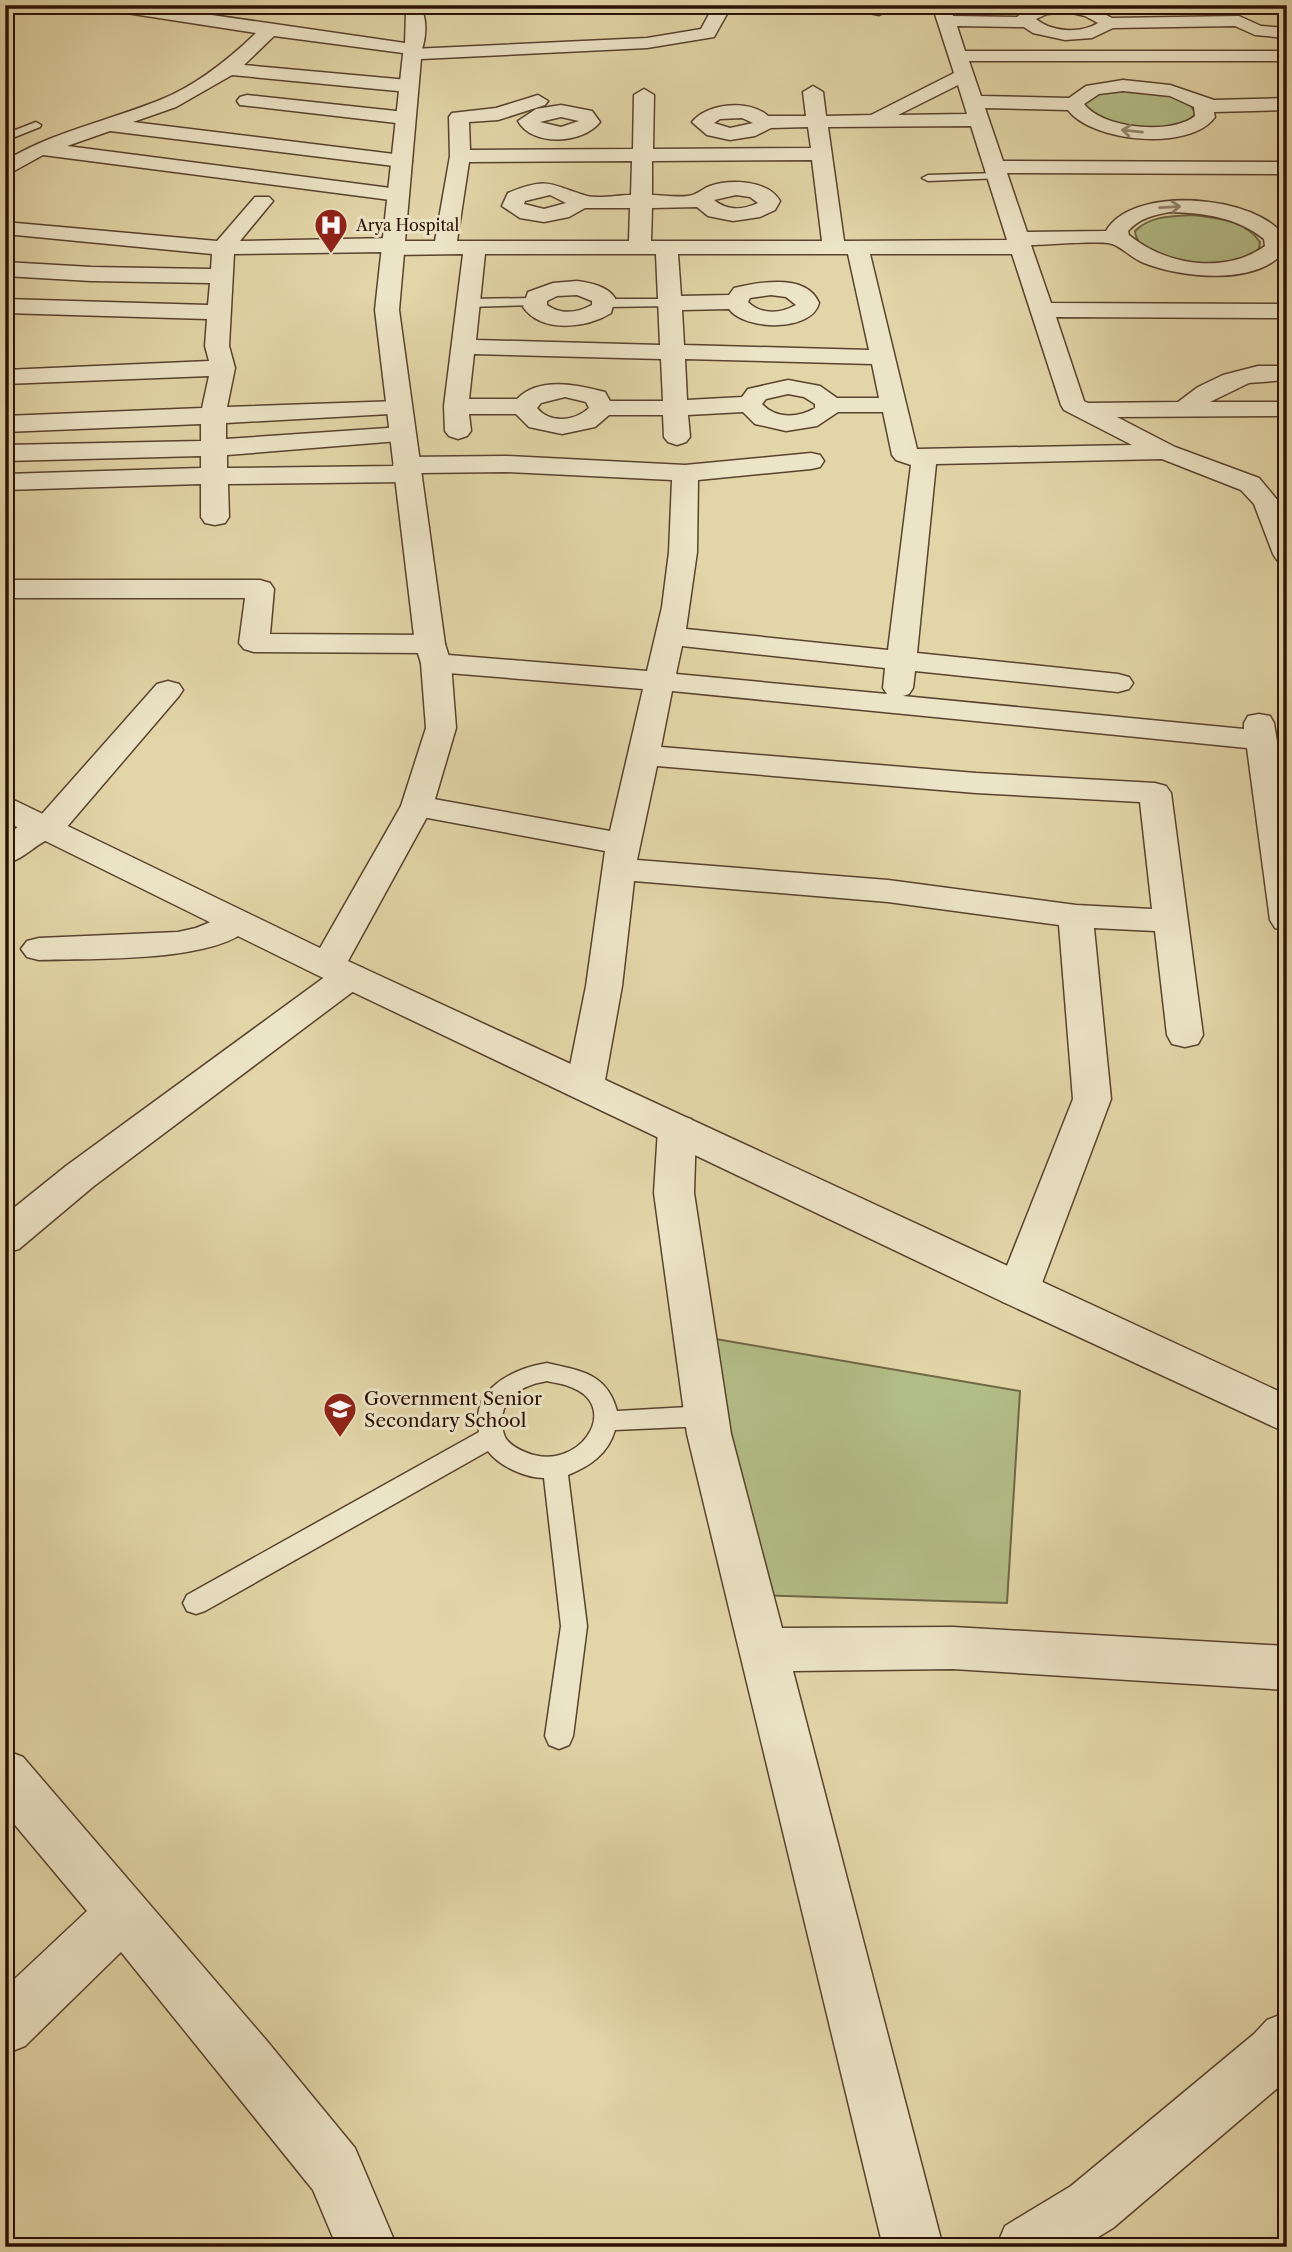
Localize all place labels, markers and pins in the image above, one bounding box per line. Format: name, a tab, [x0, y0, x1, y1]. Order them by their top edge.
hospital icon: Arya Hospital	[312, 206, 350, 255]
place label: Arya Hospital	[355, 215, 460, 235]
place label: Government Senior Secondary School	[364, 1387, 542, 1432]
school or university icon: Government Senior Secondary School	[321, 1390, 359, 1439]

